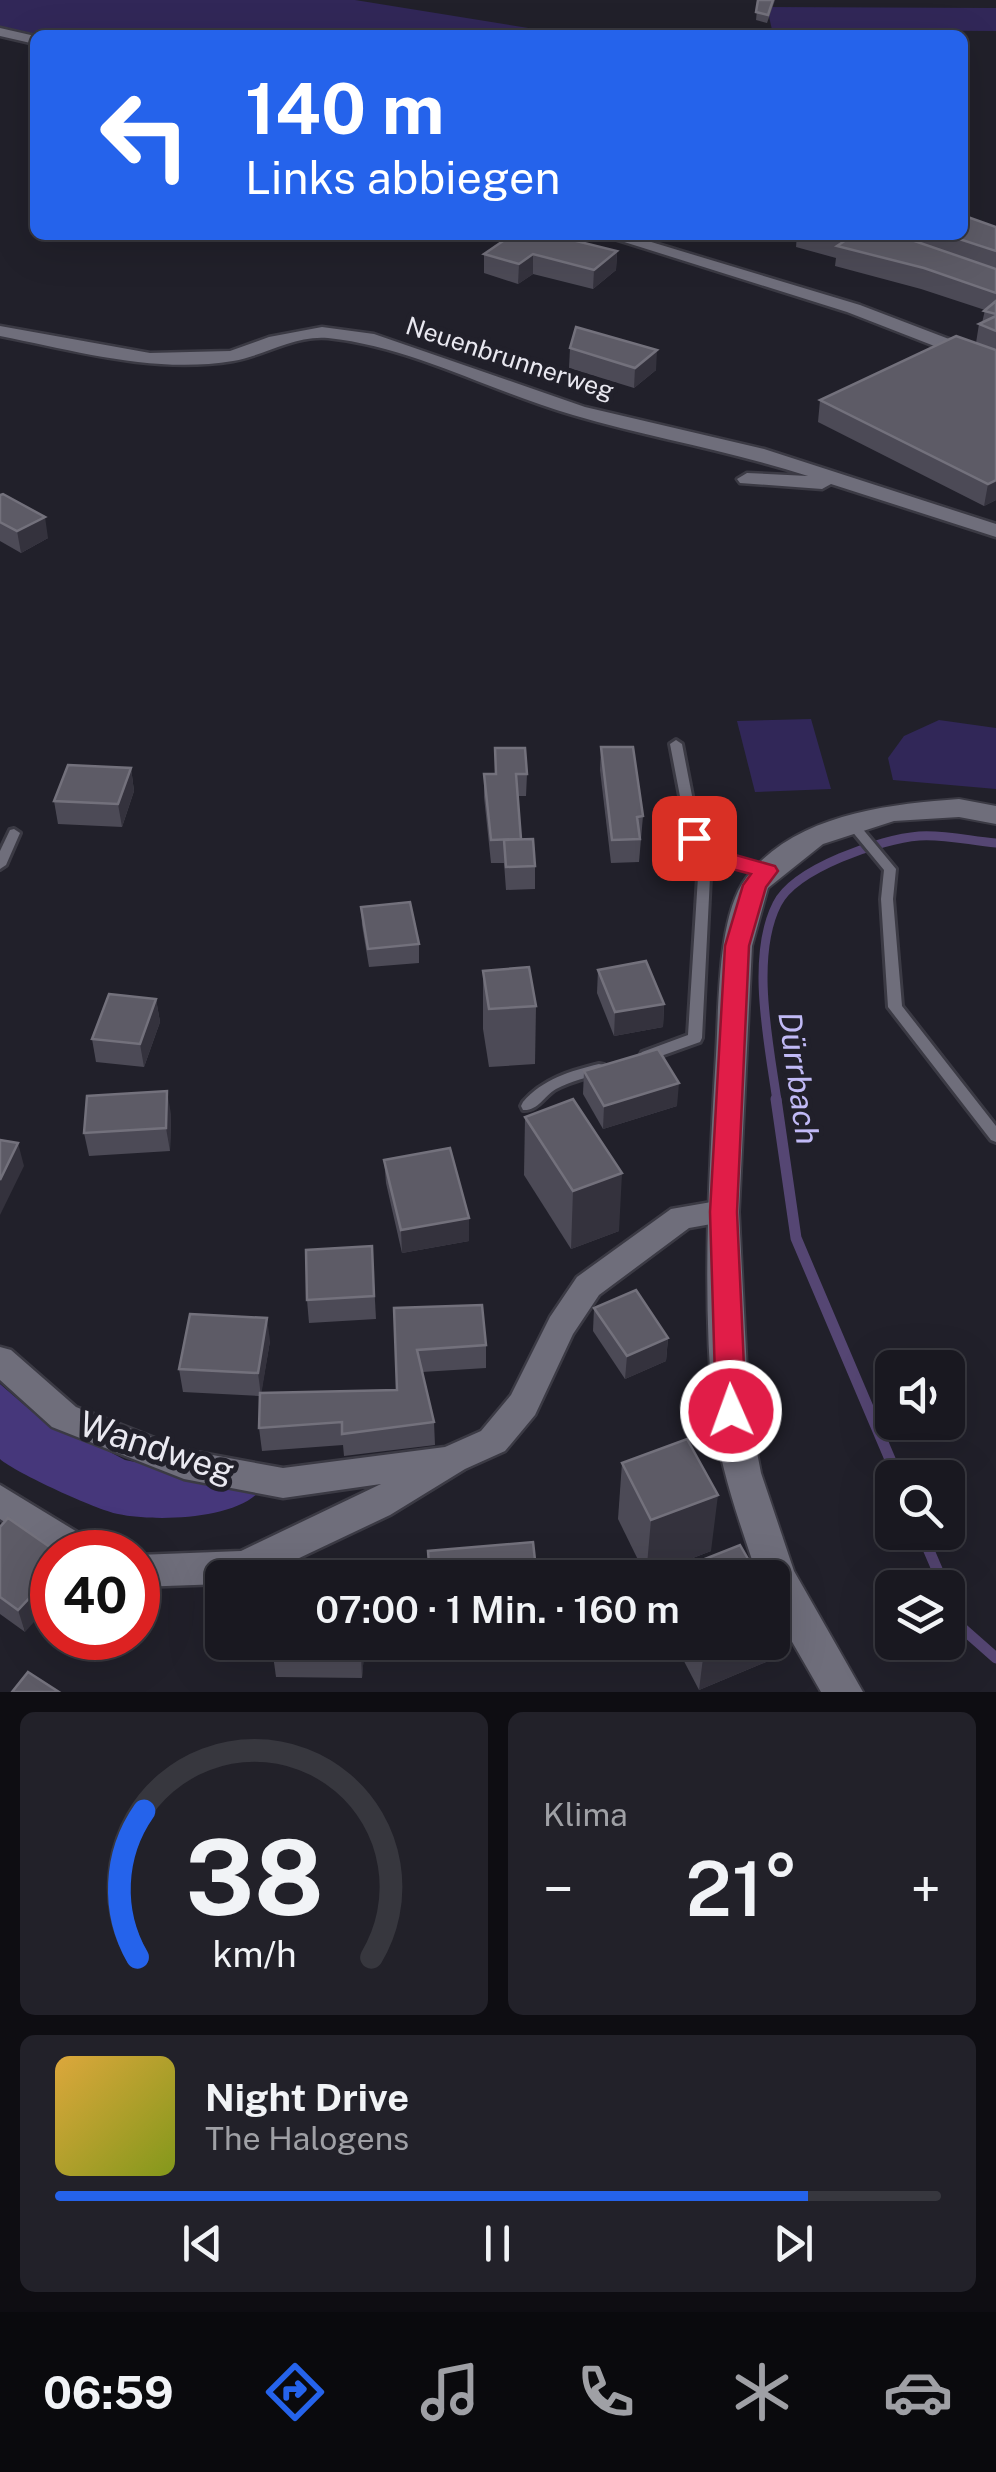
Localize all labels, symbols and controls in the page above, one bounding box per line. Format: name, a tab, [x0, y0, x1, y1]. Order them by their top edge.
text: 140 m	[245, 67, 444, 150]
icon: left	[80, 70, 210, 200]
text: Links abbiegen	[245, 151, 560, 204]
street label: Neuenbrunnerweg	[402, 310, 618, 406]
pin	[652, 796, 737, 881]
icon: arrive	[667, 811, 722, 866]
water label: Dürrbach	[771, 1009, 827, 1147]
map controls	[875, 1350, 965, 1660]
button: sound	[875, 1350, 965, 1440]
position arrow	[679, 1359, 783, 1463]
street label: Wandweg	[74, 1403, 240, 1491]
button: search	[875, 1460, 965, 1550]
speed limit sign: 40	[30, 1530, 160, 1660]
button: layers	[875, 1570, 965, 1660]
text: 07:00 · 1 Min. · 160 m	[315, 1587, 680, 1632]
text: Klima	[543, 1796, 628, 1833]
text: 38	[185, 1816, 323, 1938]
text: 21°	[686, 1845, 798, 1933]
text: −	[543, 1857, 574, 1921]
text: +	[911, 1857, 941, 1921]
text: km/h	[212, 1933, 296, 1975]
text: Night Drive	[205, 2075, 409, 2120]
text: The Halogens	[205, 2120, 409, 2157]
icon: previous	[175, 2216, 230, 2271]
icon: pause	[470, 2216, 525, 2271]
icon: next	[766, 2216, 821, 2271]
icon: directions	[260, 2357, 330, 2427]
icon: music	[415, 2357, 485, 2427]
icon: phone	[571, 2357, 641, 2427]
icon: climate	[727, 2357, 797, 2427]
icon: car	[883, 2357, 953, 2427]
text: 06:59	[43, 2366, 174, 2419]

